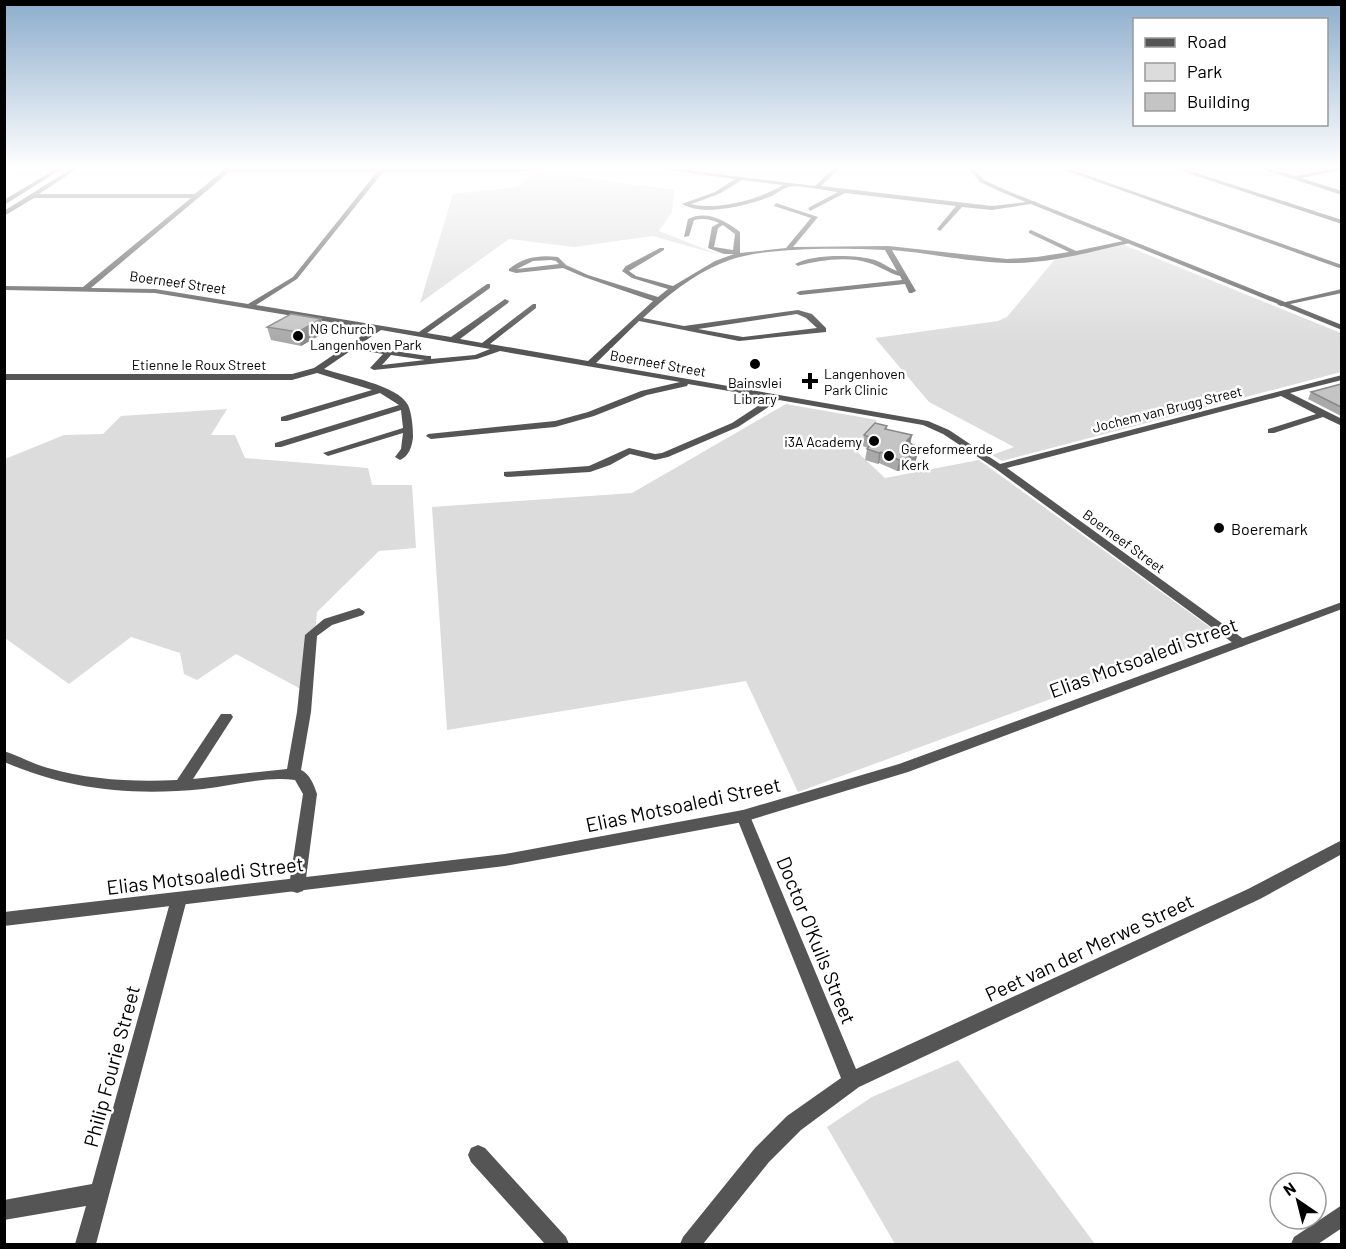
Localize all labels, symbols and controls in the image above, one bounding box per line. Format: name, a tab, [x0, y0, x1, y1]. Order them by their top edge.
legend	[1133, 18, 1328, 126]
text: Road	[1187, 30, 1227, 52]
text: Park	[1187, 60, 1222, 82]
text: Building	[1187, 90, 1250, 112]
street label: Boerneef Street	[129, 267, 227, 297]
place label: NG Church Langenhoven Park	[310, 320, 422, 353]
marker: NG Church Langenhoven Park	[291, 329, 305, 343]
street label: Boerneef Street	[609, 346, 707, 380]
street label: Etienne le Roux Street	[132, 356, 266, 373]
marker: Bainsvlei Library	[748, 357, 762, 371]
place label: Langenhoven Park Clinic	[824, 365, 905, 398]
marker: Langenhoven Park Clinic	[801, 372, 819, 390]
place label: Bainsvlei Library	[728, 374, 782, 407]
street label: Jochem van Brugg Street	[1090, 382, 1244, 436]
place label: i3A Academy	[784, 433, 863, 450]
marker: i3A Academy	[867, 434, 881, 448]
place label: Gereformeerde Kerk	[901, 440, 993, 473]
marker: Gereformeerde Kerk	[882, 449, 896, 463]
street label: Boerneef Street	[1080, 506, 1168, 576]
place label: Boeremark	[1231, 519, 1308, 538]
marker: Boeremark	[1212, 521, 1226, 535]
street label: Elias Motsoaledi Street	[1046, 612, 1240, 702]
street label: Elias Motsoaledi Street	[583, 772, 783, 836]
street label: Elias Motsoaledi Street	[105, 851, 305, 899]
street label: Doctor O'Kuils Street	[772, 853, 862, 1027]
street label: Peet van der Merwe Street	[981, 888, 1197, 1006]
street label: Philip Fourie Street	[78, 983, 144, 1149]
north arrow	[1268, 1171, 1328, 1231]
text: N	[1279, 1177, 1299, 1199]

